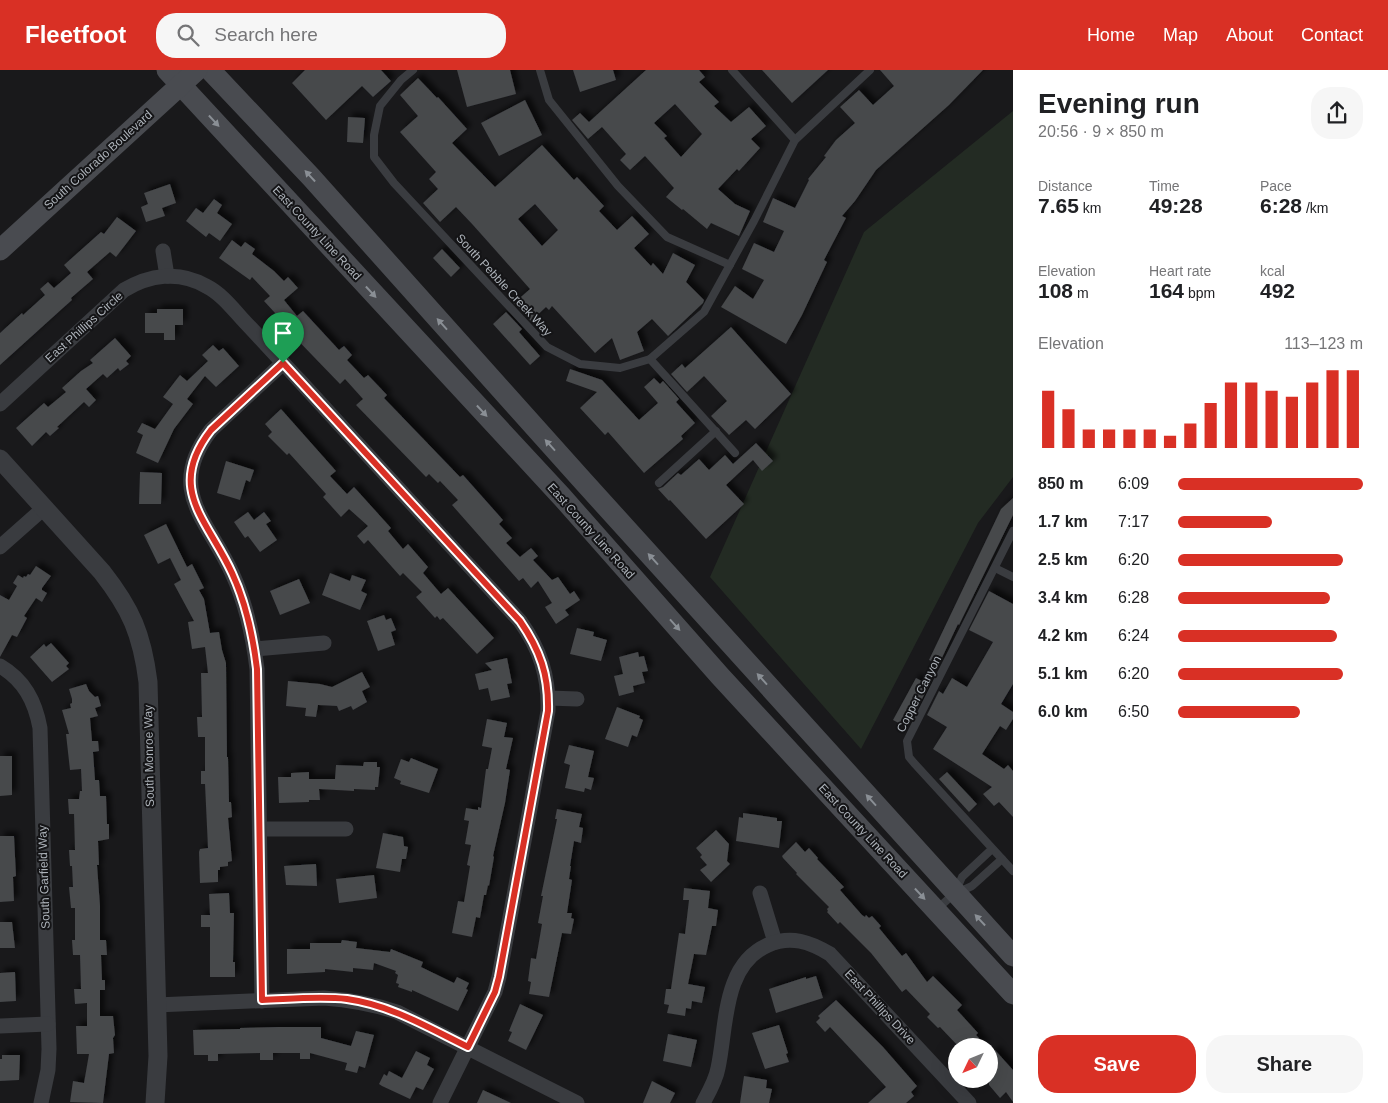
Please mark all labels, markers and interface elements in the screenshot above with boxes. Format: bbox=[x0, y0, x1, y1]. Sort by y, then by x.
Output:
search box bbox=[156, 13, 506, 58]
text: Fleetfoot bbox=[25, 21, 126, 48]
icon: search bbox=[174, 21, 202, 49]
text: Search here bbox=[214, 24, 318, 45]
text: Home bbox=[1087, 25, 1135, 45]
text: Map bbox=[1163, 25, 1198, 45]
text: About bbox=[1226, 25, 1273, 45]
text: Contact bbox=[1301, 25, 1363, 45]
button: share bbox=[1311, 87, 1363, 139]
text: Evening run bbox=[1038, 88, 1200, 119]
street label: South Colorado Boulevard bbox=[41, 108, 155, 212]
one-way arrow bbox=[208, 114, 220, 126]
text: 20:56 · 9 × 850 m bbox=[1038, 123, 1164, 140]
one-way arrow bbox=[304, 170, 316, 182]
text: Distance bbox=[1038, 178, 1092, 194]
text: Time bbox=[1149, 178, 1180, 194]
text: Pace bbox=[1260, 178, 1292, 194]
street label: East County Line Road bbox=[270, 183, 364, 283]
text: 7.65 bbox=[1038, 194, 1079, 217]
text: 49:28 bbox=[1149, 194, 1203, 217]
text: 6:28 bbox=[1260, 194, 1302, 217]
text: km bbox=[1079, 200, 1101, 216]
text: /km bbox=[1302, 200, 1328, 216]
street label: South Pebble Creek Way bbox=[453, 231, 555, 339]
text: Elevation bbox=[1038, 263, 1096, 279]
text: Heart rate bbox=[1149, 263, 1211, 279]
text: kcal bbox=[1260, 263, 1285, 279]
text: 108 bbox=[1038, 279, 1073, 302]
text: 164 bbox=[1149, 279, 1184, 302]
text: 492 bbox=[1260, 279, 1295, 302]
one-way arrow bbox=[366, 285, 377, 298]
text: m bbox=[1073, 285, 1089, 301]
text: bpm bbox=[1184, 285, 1215, 301]
street label: East Phillips Circle bbox=[42, 288, 126, 365]
pin bbox=[262, 312, 304, 363]
one-way arrow bbox=[436, 318, 448, 330]
icon: arrive bbox=[269, 319, 297, 347]
text: Elevation bbox=[1038, 335, 1104, 352]
text: 113–123 m bbox=[1284, 335, 1363, 352]
one-way arrow bbox=[476, 404, 488, 416]
one-way arrow bbox=[545, 438, 556, 451]
text: 850 m bbox=[1038, 475, 1083, 492]
text: 6:09 bbox=[1118, 475, 1149, 492]
street label: East County Line Road bbox=[545, 480, 637, 582]
text: 1.7 km bbox=[1038, 513, 1088, 530]
text: 7:17 bbox=[1118, 513, 1149, 530]
text: 2.5 km bbox=[1038, 551, 1088, 568]
text: 6:20 bbox=[1118, 551, 1149, 568]
one-way arrow bbox=[647, 553, 659, 565]
text: 3.4 km bbox=[1038, 589, 1088, 606]
text: 6:28 bbox=[1118, 589, 1149, 606]
one-way arrow bbox=[669, 619, 681, 631]
text: 4.2 km bbox=[1038, 627, 1088, 644]
text: 6:24 bbox=[1118, 627, 1149, 644]
street label: Copper Canyon bbox=[894, 653, 944, 735]
text: 5.1 km bbox=[1038, 665, 1088, 682]
text: 6:20 bbox=[1118, 665, 1149, 682]
one-way arrow bbox=[756, 674, 768, 686]
text: 6.0 km bbox=[1038, 703, 1088, 720]
text: 6:50 bbox=[1118, 703, 1149, 720]
street label: South Monroe Way bbox=[141, 705, 157, 807]
street label: East County Line Road bbox=[816, 781, 910, 881]
one-way arrow bbox=[865, 794, 877, 806]
street label: South Garfield Way bbox=[35, 825, 53, 929]
one-way arrow bbox=[914, 887, 926, 899]
one-way arrow bbox=[974, 915, 986, 927]
street label: East Phillips Drive bbox=[842, 967, 918, 1047]
button: Save bbox=[1038, 1035, 1196, 1093]
button: Share bbox=[1206, 1035, 1363, 1093]
north arrow bbox=[948, 1038, 998, 1088]
map controls bbox=[948, 1038, 998, 1088]

